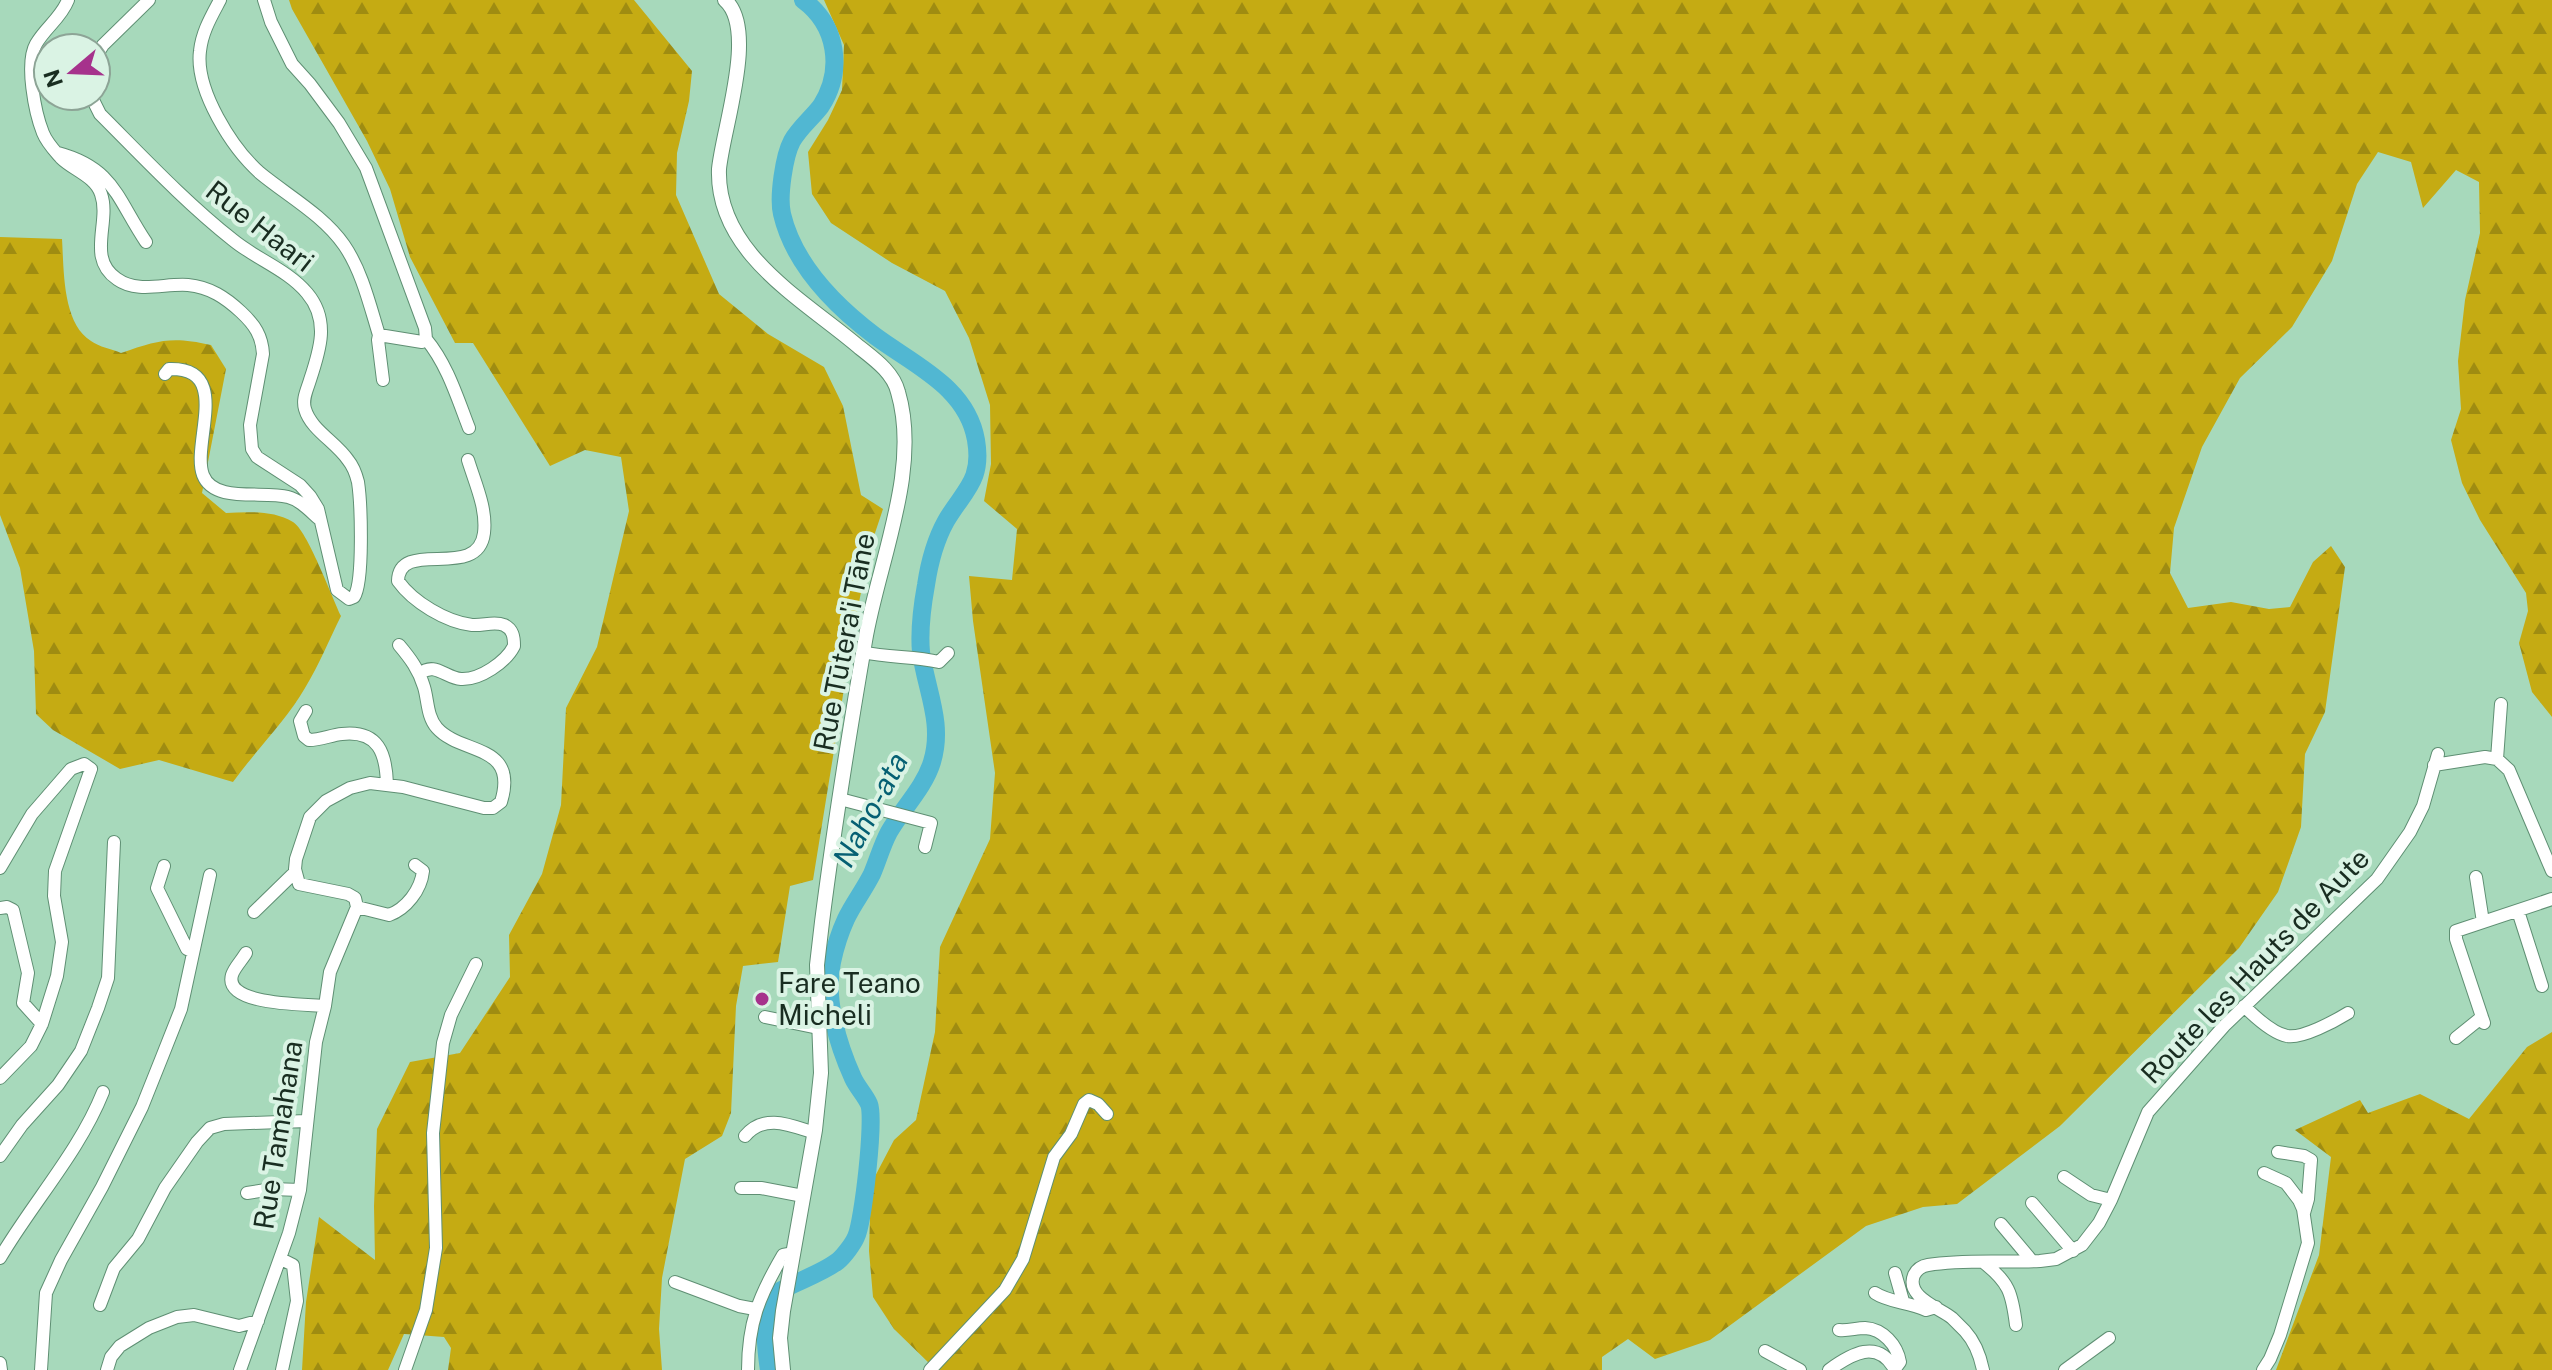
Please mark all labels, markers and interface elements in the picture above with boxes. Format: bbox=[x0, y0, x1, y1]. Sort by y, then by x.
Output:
north arrow bbox=[32, 32, 112, 112]
text: N bbox=[38, 66, 68, 91]
street label: Rue Haari bbox=[200, 173, 321, 278]
street label: Rue Tūtera'i Tāne bbox=[806, 530, 881, 754]
water label: Naho-ata bbox=[825, 746, 915, 873]
street label: Route les Hauts de Aute bbox=[2134, 841, 2376, 1090]
place label: Fare Teano Micheli bbox=[778, 966, 921, 1031]
marker: Fare Teano Micheli bbox=[753, 990, 771, 1008]
street label: Rue Tamahana bbox=[246, 1038, 309, 1232]

